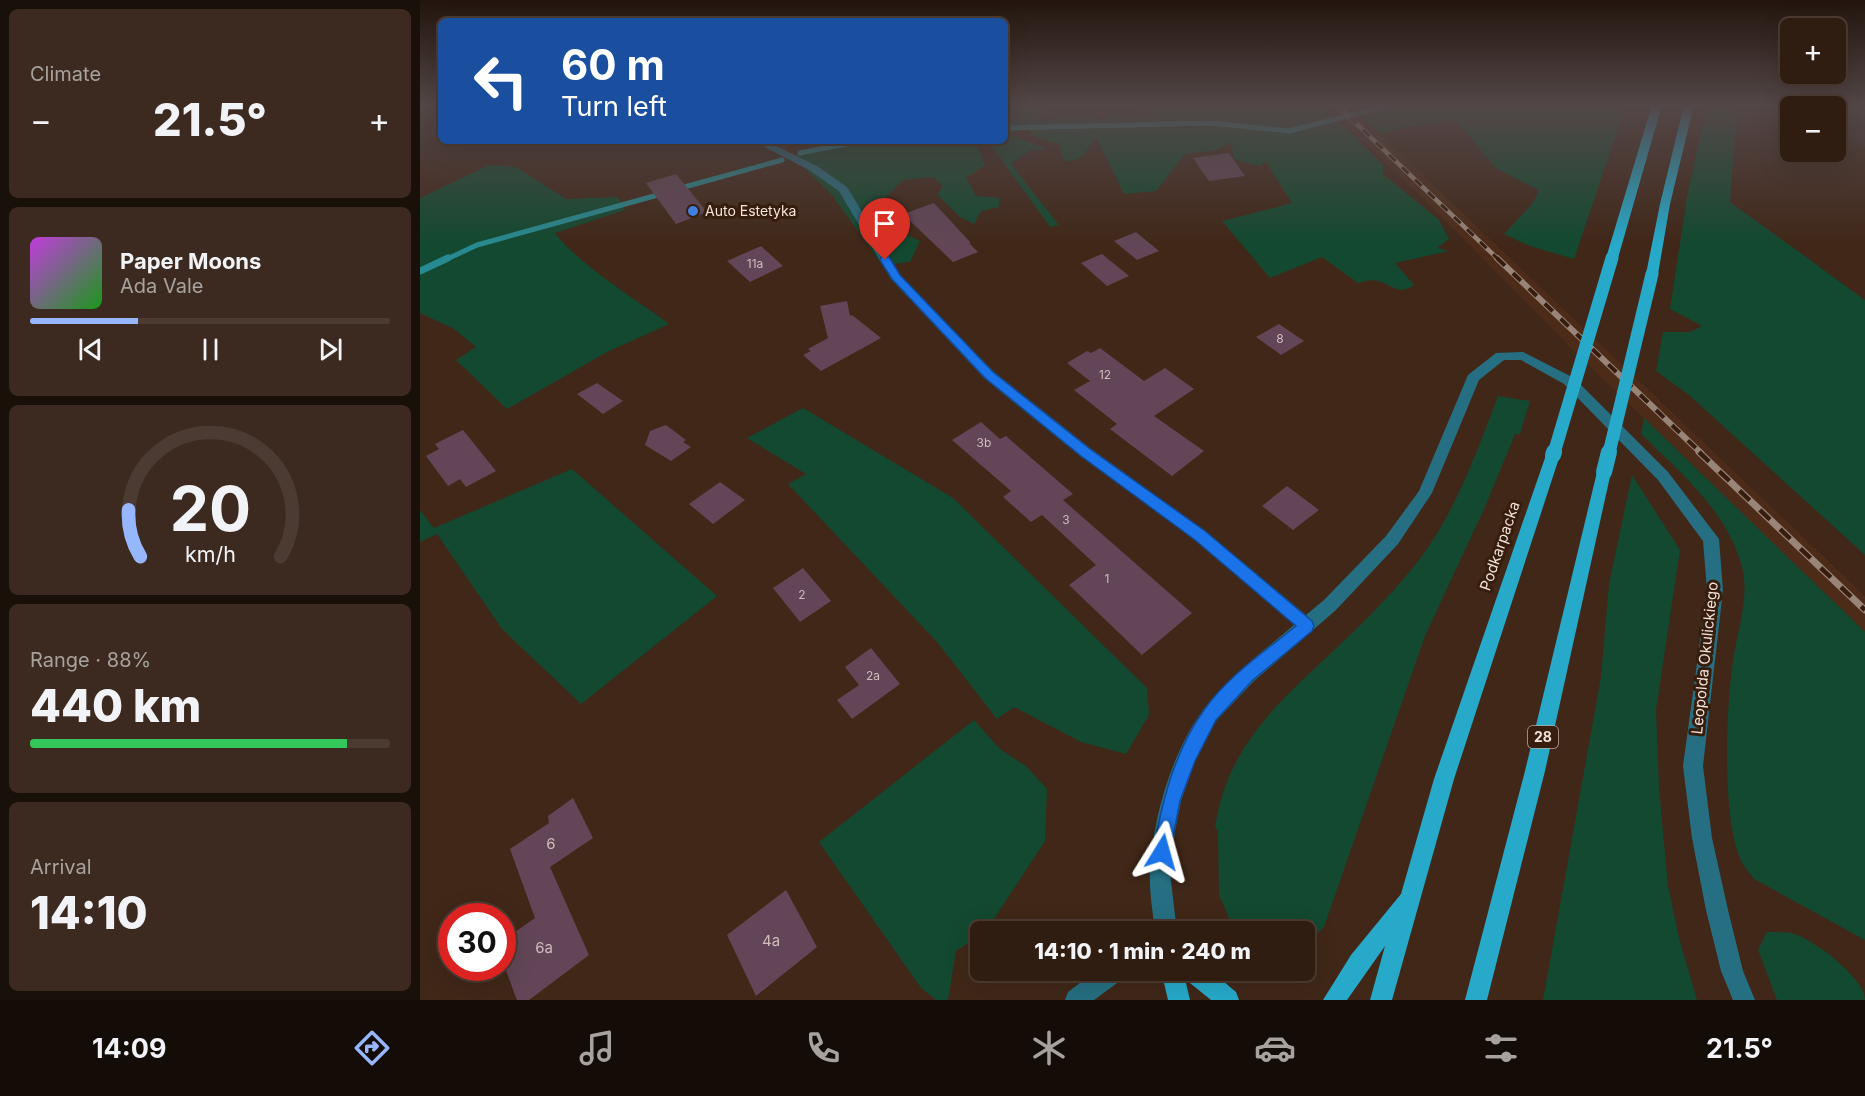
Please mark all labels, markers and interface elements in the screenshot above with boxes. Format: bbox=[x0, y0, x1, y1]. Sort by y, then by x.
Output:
map controls bbox=[1780, 18, 1846, 162]
button: + bbox=[1780, 18, 1846, 84]
text: 60 m bbox=[561, 39, 665, 90]
icon: left bbox=[462, 42, 540, 120]
text: Climate bbox=[30, 62, 101, 86]
text: Turn left bbox=[561, 90, 667, 123]
text: 21.5° bbox=[153, 92, 267, 147]
button: − bbox=[1780, 96, 1846, 162]
text: − bbox=[30, 100, 52, 140]
text: + bbox=[368, 100, 390, 140]
pin bbox=[859, 198, 910, 260]
place label: Auto Estetyka bbox=[705, 202, 796, 219]
marker: Auto Estetyka bbox=[686, 204, 700, 218]
icon: arrive bbox=[868, 207, 901, 240]
text: Paper Moons bbox=[120, 248, 261, 274]
house number: 11a bbox=[747, 256, 763, 271]
text: Ada Vale bbox=[120, 274, 203, 298]
house number: 8 bbox=[1276, 331, 1284, 346]
icon: previous bbox=[74, 333, 107, 366]
icon: pause bbox=[194, 333, 227, 366]
icon: next bbox=[314, 333, 347, 366]
house number: 12 bbox=[1099, 367, 1111, 382]
house number: 3b bbox=[977, 435, 991, 450]
text: 20 bbox=[169, 471, 251, 546]
street label: Podkarpacka bbox=[1475, 499, 1524, 593]
house number: 3 bbox=[1062, 512, 1070, 527]
text: km/h bbox=[185, 541, 235, 567]
house number: 1 bbox=[1105, 571, 1109, 586]
street label: Leopolda Okulickiego bbox=[1687, 581, 1722, 735]
house number: 2 bbox=[798, 587, 806, 602]
text: Range · 88% bbox=[30, 648, 151, 672]
house number: 2a bbox=[866, 668, 880, 683]
text: 440 km bbox=[30, 678, 201, 733]
road number: 28 bbox=[1528, 726, 1558, 748]
position arrow bbox=[1130, 820, 1194, 884]
house number: 6 bbox=[546, 834, 556, 853]
text: Arrival bbox=[30, 855, 92, 879]
text: 14:10 bbox=[30, 885, 148, 940]
speed limit sign: 30 bbox=[438, 903, 516, 981]
house number: 4a bbox=[762, 931, 780, 950]
house number: 6a bbox=[535, 938, 553, 957]
text: 14:10 · 1 min · 240 m bbox=[1034, 938, 1251, 964]
icon: directions bbox=[351, 1027, 393, 1069]
icon: music bbox=[576, 1027, 618, 1069]
icon: phone bbox=[802, 1027, 844, 1069]
icon: climate bbox=[1028, 1027, 1070, 1069]
icon: car bbox=[1254, 1027, 1296, 1069]
icon: filters bbox=[1480, 1027, 1522, 1069]
text: 14:09 bbox=[92, 1032, 167, 1065]
text: 21.5° bbox=[1706, 1032, 1773, 1065]

